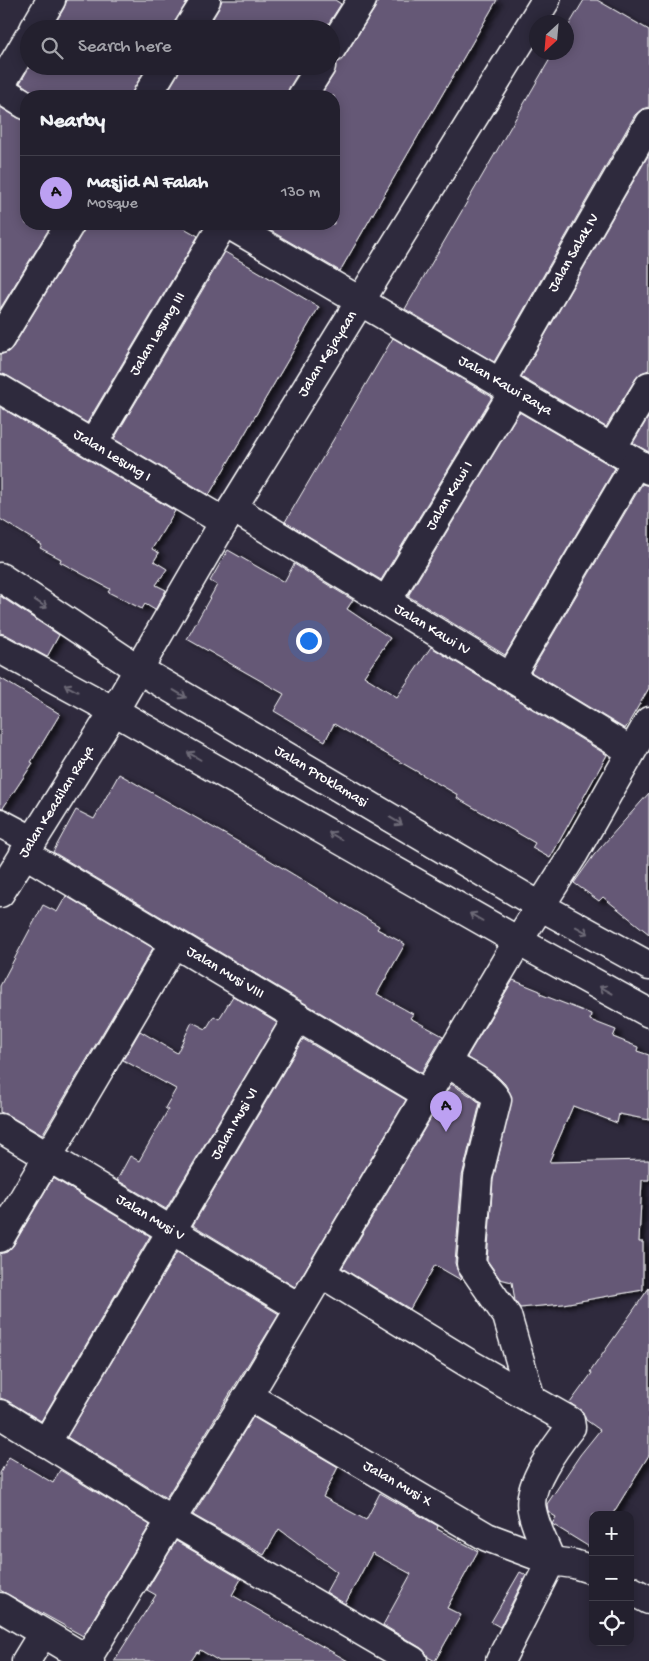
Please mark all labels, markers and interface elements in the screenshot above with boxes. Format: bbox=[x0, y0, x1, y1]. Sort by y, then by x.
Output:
north arrow bbox=[529, 15, 574, 60]
search box bbox=[20, 20, 340, 75]
icon: search bbox=[38, 34, 66, 62]
text: Search here bbox=[78, 36, 172, 59]
text: Nearby bbox=[40, 110, 105, 135]
text: Masjid Al Falah bbox=[87, 172, 208, 195]
text: A bbox=[51, 184, 61, 203]
text: 130 m bbox=[281, 184, 320, 203]
text: Mosque bbox=[87, 195, 138, 214]
street label: Jalan Salak IV bbox=[544, 211, 604, 295]
street label: Jalan Lesung III bbox=[126, 289, 190, 379]
street label: Jalan Kejayaan bbox=[294, 307, 362, 401]
street label: Jalan Kawi Raya bbox=[455, 352, 556, 421]
street label: Jalan Lesung I bbox=[70, 426, 154, 486]
street label: Jalan Kawi I bbox=[422, 458, 478, 534]
one-way arrow bbox=[33, 599, 47, 609]
street label: Jalan Kawi IV bbox=[391, 600, 473, 660]
your location bbox=[296, 628, 322, 654]
one-way arrow bbox=[64, 683, 79, 692]
one-way arrow bbox=[173, 689, 187, 699]
street label: Jalan Keadilan Raya bbox=[15, 742, 99, 862]
street label: Jalan Proklamasi bbox=[271, 742, 371, 812]
one-way arrow bbox=[186, 751, 201, 761]
one-way arrow bbox=[388, 816, 403, 826]
one-way arrow bbox=[328, 831, 343, 841]
one-way arrow bbox=[469, 912, 484, 922]
one-way arrow bbox=[575, 925, 590, 935]
street label: Jalan Musi VIII bbox=[183, 943, 267, 1003]
one-way arrow bbox=[599, 985, 614, 994]
street label: Jalan Musi VI bbox=[207, 1085, 263, 1163]
pin: A bbox=[430, 1091, 462, 1132]
street label: Jalan Musi V bbox=[112, 1191, 188, 1245]
street label: Jalan Musi X bbox=[359, 1457, 435, 1511]
map controls bbox=[589, 1511, 634, 1646]
button: + bbox=[589, 1511, 634, 1556]
button: − bbox=[589, 1556, 634, 1601]
button: locate bbox=[589, 1601, 634, 1646]

